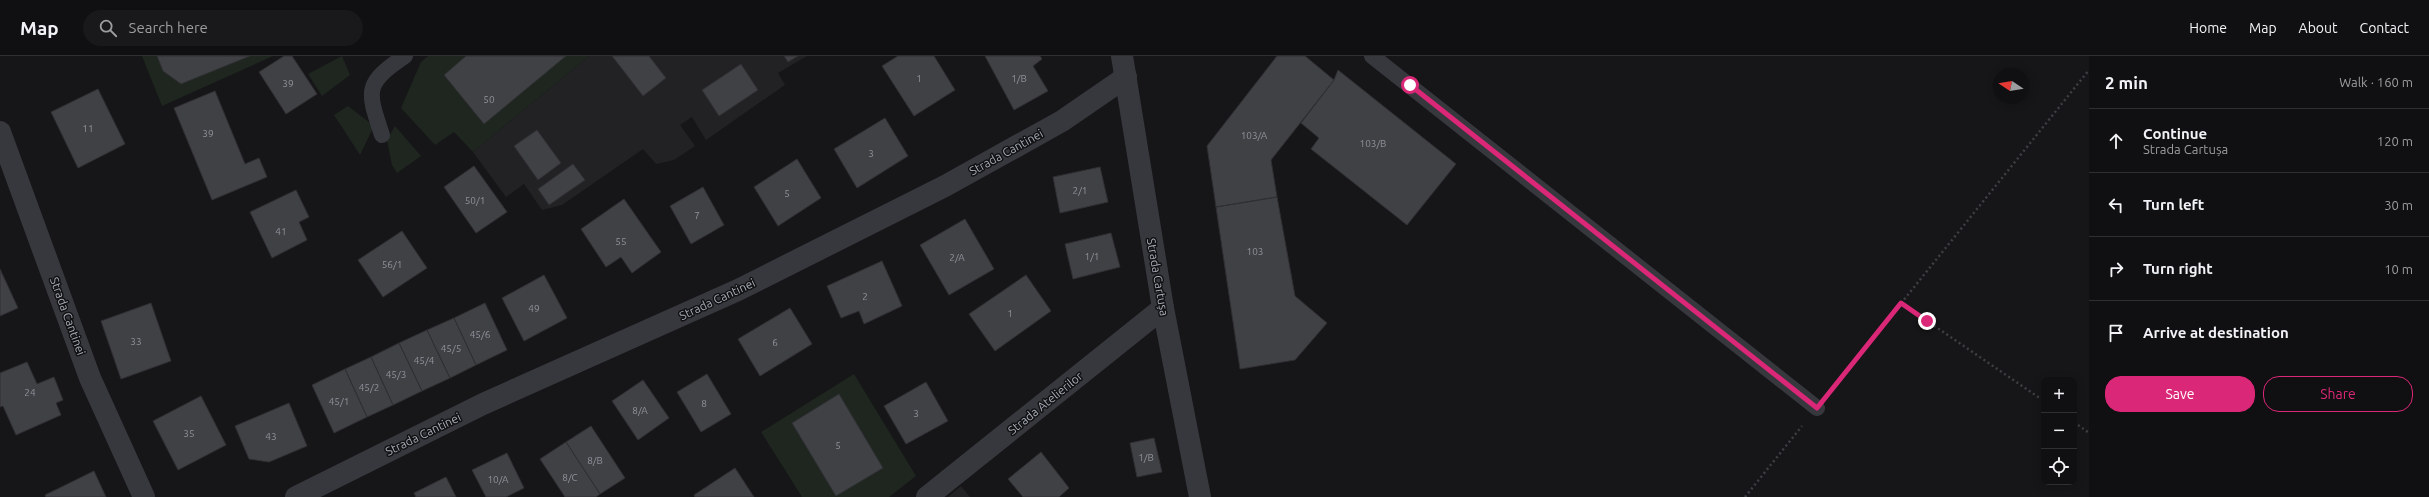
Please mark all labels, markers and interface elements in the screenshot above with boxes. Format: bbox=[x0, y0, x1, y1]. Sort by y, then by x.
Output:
search box bbox=[83, 10, 363, 46]
text: Map bbox=[20, 17, 59, 39]
icon: search bbox=[97, 17, 119, 39]
text: Search here bbox=[129, 19, 208, 36]
text: Home bbox=[2189, 20, 2227, 36]
text: Map bbox=[2249, 20, 2277, 36]
text: About bbox=[2299, 20, 2338, 36]
text: Contact bbox=[2360, 20, 2409, 36]
north arrow bbox=[1993, 68, 2029, 104]
house number: 1 bbox=[916, 73, 922, 84]
house number: 1/B bbox=[1011, 73, 1027, 84]
text: 2 min bbox=[2105, 73, 2148, 92]
text: Walk · 160 m bbox=[2339, 75, 2413, 89]
route start bbox=[1401, 76, 1419, 94]
house number: 39 bbox=[282, 78, 294, 89]
house number: 50 bbox=[483, 94, 495, 105]
house number: 11 bbox=[82, 123, 94, 134]
text: Continue bbox=[2143, 125, 2207, 142]
street label: Strada Cantinei bbox=[967, 126, 1045, 178]
house number: 39 bbox=[202, 128, 214, 139]
house number: 103/A bbox=[1241, 130, 1268, 141]
icon: ahead bbox=[2105, 130, 2127, 152]
text: 120 m bbox=[2377, 134, 2413, 148]
house number: 103/B bbox=[1360, 138, 1386, 149]
text: Strada Cartușa bbox=[2143, 142, 2228, 156]
house number: 3 bbox=[868, 148, 874, 159]
house number: 2/1 bbox=[1073, 185, 1087, 196]
house number: 5 bbox=[784, 188, 790, 199]
icon: left bbox=[2105, 194, 2127, 216]
house number: 50/1 bbox=[465, 195, 485, 206]
text: Turn left bbox=[2143, 196, 2204, 213]
text: 30 m bbox=[2384, 198, 2413, 212]
house number: 7 bbox=[694, 210, 700, 221]
house number: 41 bbox=[275, 226, 287, 237]
house number: 55 bbox=[615, 236, 627, 247]
street label: Strada Cartușa bbox=[1145, 237, 1171, 317]
house number: 103 bbox=[1247, 246, 1263, 257]
house number: 1/1 bbox=[1085, 251, 1099, 262]
house number: 2/A bbox=[949, 252, 965, 263]
icon: right bbox=[2105, 258, 2127, 280]
house number: 56/1 bbox=[382, 259, 402, 270]
text: Turn right bbox=[2143, 260, 2213, 277]
text: 10 m bbox=[2384, 262, 2413, 276]
street label: Strada Cantinei bbox=[48, 275, 88, 357]
street label: Strada Cantinei bbox=[677, 276, 757, 322]
house number: 2 bbox=[862, 291, 868, 302]
house number: 49 bbox=[528, 303, 540, 314]
house number: 1 bbox=[1007, 308, 1013, 319]
route end bbox=[1918, 312, 1936, 330]
icon: arrive bbox=[2105, 322, 2127, 344]
text: Arrive at destination bbox=[2143, 324, 2289, 341]
house number: 45/6 bbox=[470, 329, 491, 340]
house number: 33 bbox=[130, 336, 142, 347]
house number: 6 bbox=[772, 337, 778, 348]
house number: 45/5 bbox=[441, 343, 461, 354]
house number: 45/4 bbox=[414, 355, 435, 366]
house number: 45/3 bbox=[386, 369, 406, 380]
street label: Strada Atelierilor bbox=[1005, 369, 1085, 437]
button: Save bbox=[2105, 376, 2255, 412]
button: Share bbox=[2263, 376, 2413, 412]
map controls bbox=[2041, 377, 2077, 485]
button: + bbox=[2041, 377, 2077, 413]
house number: 45/2 bbox=[359, 382, 379, 393]
house number: 24 bbox=[24, 387, 36, 398]
house number: 45/1 bbox=[329, 396, 349, 407]
house number: 8 bbox=[701, 398, 707, 409]
house number: 8/A bbox=[632, 405, 648, 416]
house number: 3 bbox=[913, 408, 919, 419]
street label: Strada Cantinei bbox=[383, 410, 463, 458]
button: − bbox=[2041, 413, 2077, 449]
house number: 35 bbox=[183, 428, 195, 439]
house number: 43 bbox=[265, 431, 277, 442]
house number: 5 bbox=[835, 440, 841, 451]
button: locate bbox=[2041, 449, 2077, 485]
house number: 1/B bbox=[1138, 452, 1154, 463]
house number: 8/B bbox=[587, 455, 603, 466]
house number: 8/C bbox=[562, 472, 578, 483]
house number: 10/A bbox=[487, 474, 509, 485]

